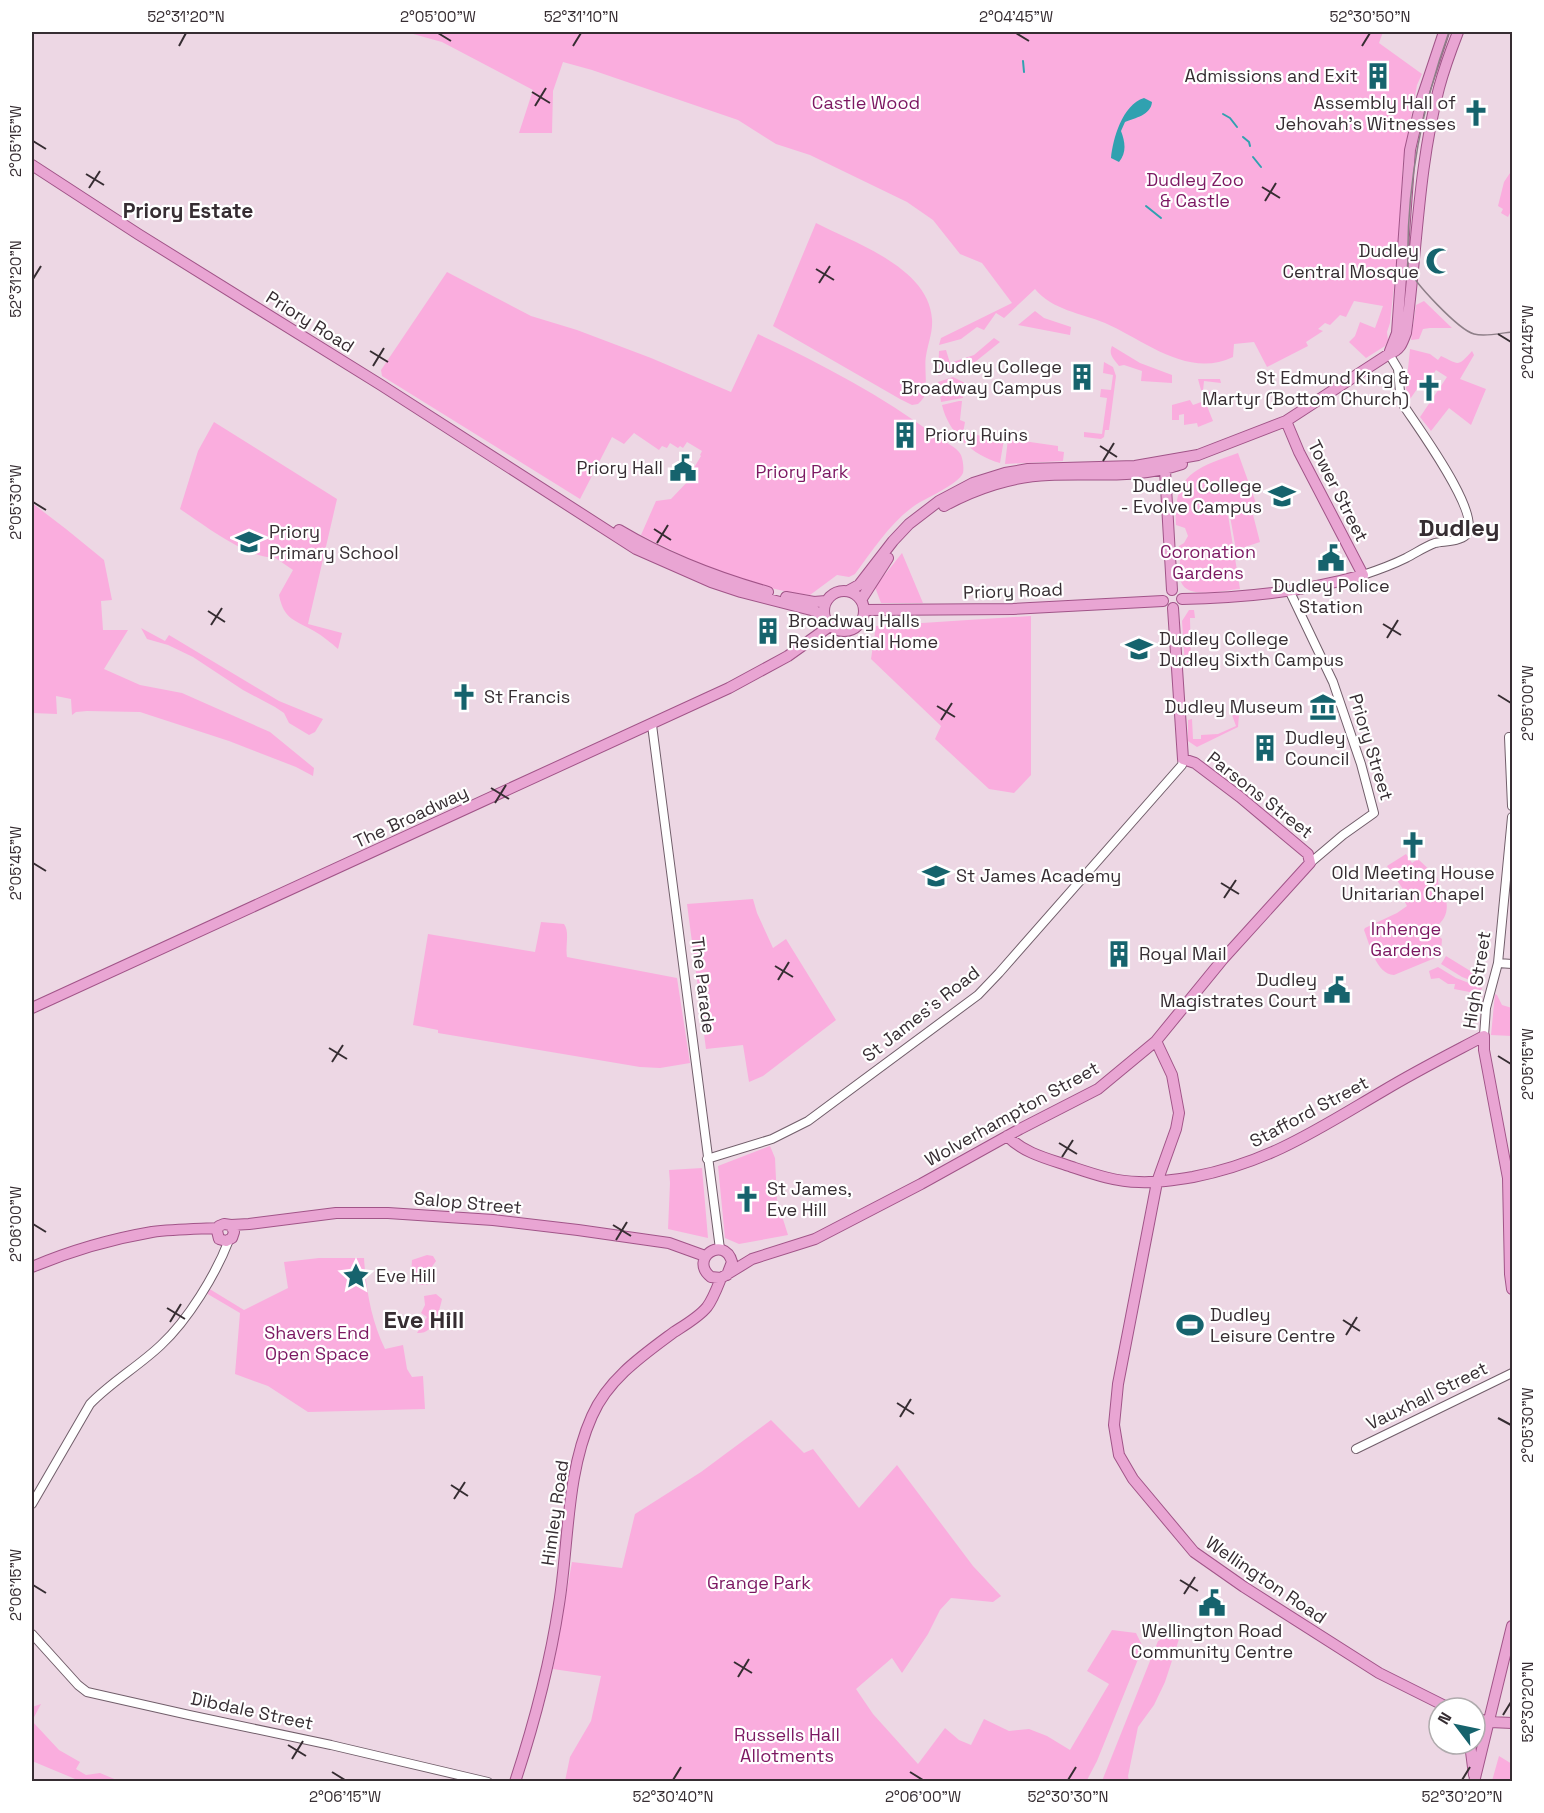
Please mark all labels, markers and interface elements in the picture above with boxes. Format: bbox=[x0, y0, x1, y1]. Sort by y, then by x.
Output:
text: 52°31'20"N bbox=[147, 7, 225, 26]
text: 2°05'00"W bbox=[400, 7, 476, 26]
text: 52°31'10"N bbox=[544, 7, 618, 26]
text: 2°04'45"W bbox=[979, 7, 1053, 26]
text: 52°30'50"N bbox=[1329, 7, 1411, 26]
building icon: Admissions and Exit bbox=[1363, 61, 1393, 91]
place label: Admissions and Exit bbox=[1184, 64, 1358, 87]
park label: Castle Wood bbox=[812, 91, 920, 114]
place label: Assembly Hall of Jehovah's Witnesses bbox=[1275, 91, 1456, 135]
church icon: Assembly Hall of Jehovah's Witnesses bbox=[1461, 98, 1491, 128]
text: 2°05'15"W bbox=[6, 105, 25, 177]
park label: Dudley Zoo & Castle bbox=[1146, 168, 1244, 212]
district label: Priory Estate bbox=[123, 197, 253, 224]
place label: Dudley Central Mosque bbox=[1282, 239, 1419, 283]
text: 52°31'20"N bbox=[6, 240, 25, 318]
mosque icon: Dudley Central Mosque bbox=[1424, 246, 1454, 276]
street label: Priory Road bbox=[262, 285, 359, 358]
text: 2°04'45"W bbox=[1518, 305, 1537, 379]
place label: Dudley College Broadway Campus bbox=[901, 355, 1062, 399]
building icon: Dudley College Broadway Campus bbox=[1067, 362, 1097, 392]
place label: St Edmund King & Martyr (Bottom Church) bbox=[1202, 366, 1409, 410]
church icon: St Edmund King & Martyr (Bottom Church) bbox=[1414, 373, 1444, 403]
building icon: Priory Ruins bbox=[890, 420, 920, 450]
place label: Priory Ruins bbox=[925, 423, 1028, 446]
street label: Tower Street bbox=[1303, 436, 1374, 545]
public building icon: Priory Hall bbox=[668, 453, 698, 483]
place label: Priory Hall bbox=[576, 456, 663, 479]
park label: Priory Park bbox=[756, 460, 849, 483]
text: 2°05'30"W bbox=[6, 464, 25, 540]
place label: Dudley College - Evolve Campus bbox=[1121, 474, 1262, 518]
school or university icon: Dudley College - Evolve Campus bbox=[1267, 481, 1297, 511]
district label: Dudley bbox=[1418, 512, 1500, 543]
place label: Priory Primary School bbox=[269, 520, 399, 564]
school or university icon: Priory Primary School bbox=[234, 527, 264, 557]
park label: Coronation Gardens bbox=[1160, 540, 1256, 584]
public building icon: Dudley Police Station bbox=[1316, 543, 1346, 573]
place label: Dudley Police Station bbox=[1272, 574, 1390, 618]
street label: Priory Road bbox=[963, 577, 1063, 604]
place label: Broadway Halls Residential Home bbox=[788, 609, 938, 653]
building icon: Broadway Halls Residential Home bbox=[753, 616, 783, 646]
place label: Dudley College Dudley Sixth Campus bbox=[1159, 627, 1344, 671]
school or university icon: Dudley College Dudley Sixth Campus bbox=[1124, 634, 1154, 664]
text: 2°05'00"W bbox=[1518, 665, 1537, 741]
church icon: St Francis bbox=[449, 682, 479, 712]
place label: St Francis bbox=[484, 685, 570, 708]
street label: Priory Street bbox=[1344, 691, 1399, 803]
museum icon: Dudley Museum bbox=[1308, 692, 1338, 722]
place label: Dudley Museum bbox=[1165, 695, 1303, 718]
place label: Dudley Council bbox=[1285, 726, 1349, 770]
building icon: Dudley Council bbox=[1250, 733, 1280, 763]
street label: Parsons Street bbox=[1203, 746, 1318, 843]
street label: The Broadway bbox=[350, 780, 472, 853]
text: 2°05'45"W bbox=[6, 826, 25, 900]
church icon: Old Meeting House Unitarian Chapel bbox=[1398, 830, 1428, 860]
school or university icon: St James Academy bbox=[921, 861, 951, 891]
place label: Old Meeting House Unitarian Chapel bbox=[1331, 861, 1495, 905]
place label: St James Academy bbox=[956, 864, 1121, 887]
park label: Inhenge Gardens bbox=[1370, 917, 1442, 961]
street label: High Street bbox=[1457, 930, 1496, 1030]
street label: The Parade bbox=[686, 936, 721, 1034]
building icon: Royal Mail bbox=[1104, 939, 1134, 969]
place label: Royal Mail bbox=[1139, 942, 1227, 965]
street label: St James's Road bbox=[857, 961, 984, 1067]
place label: Dudley Magistrates Court bbox=[1160, 968, 1317, 1012]
public building icon: Dudley Magistrates Court bbox=[1322, 975, 1352, 1005]
text: 2°05'15"W bbox=[1518, 1028, 1537, 1100]
street label: Wolverhampton Street bbox=[921, 1056, 1103, 1171]
street label: Stafford Street bbox=[1245, 1071, 1372, 1152]
place label: St James, Eve Hill bbox=[767, 1177, 852, 1221]
church icon: St James, Eve Hill bbox=[732, 1184, 762, 1214]
text: 2°06'00"W bbox=[6, 1186, 25, 1262]
street label: Salop Street bbox=[413, 1186, 523, 1219]
place icon: Eve Hill bbox=[341, 1261, 371, 1291]
place label: Eve Hill bbox=[376, 1264, 436, 1287]
place label: Dudley Leisure Centre bbox=[1210, 1303, 1335, 1347]
district label: Eve Hill bbox=[384, 1304, 464, 1335]
sports icon: Dudley Leisure Centre bbox=[1175, 1310, 1205, 1340]
park label: Shavers End Open Space bbox=[264, 1321, 370, 1365]
street label: Vauxhall Street bbox=[1362, 1356, 1491, 1435]
text: 2°05'30"W bbox=[1518, 1387, 1537, 1463]
street label: Himley Road bbox=[536, 1459, 573, 1567]
street label: Wellington Road bbox=[1201, 1531, 1331, 1629]
text: 2°06'15"W bbox=[6, 1549, 25, 1621]
park label: Grange Park bbox=[707, 1571, 811, 1594]
public building icon: Wellington Road Community Centre bbox=[1197, 1588, 1227, 1618]
place label: Wellington Road Community Centre bbox=[1131, 1619, 1293, 1663]
text: 52°30'20"N bbox=[1518, 1661, 1537, 1743]
street label: Dibdale Street bbox=[189, 1686, 315, 1735]
north arrow bbox=[1427, 1696, 1487, 1756]
text: N bbox=[1433, 1708, 1456, 1728]
park label: Russells Hall Allotments bbox=[734, 1723, 840, 1767]
text: 2°06'15"W bbox=[309, 1787, 381, 1806]
text: 52°30'40"N bbox=[633, 1787, 713, 1806]
text: 2°06'00"W bbox=[885, 1787, 961, 1806]
text: 52°30'30"N bbox=[1027, 1787, 1109, 1806]
text: 52°30'20"N bbox=[1421, 1787, 1503, 1806]

